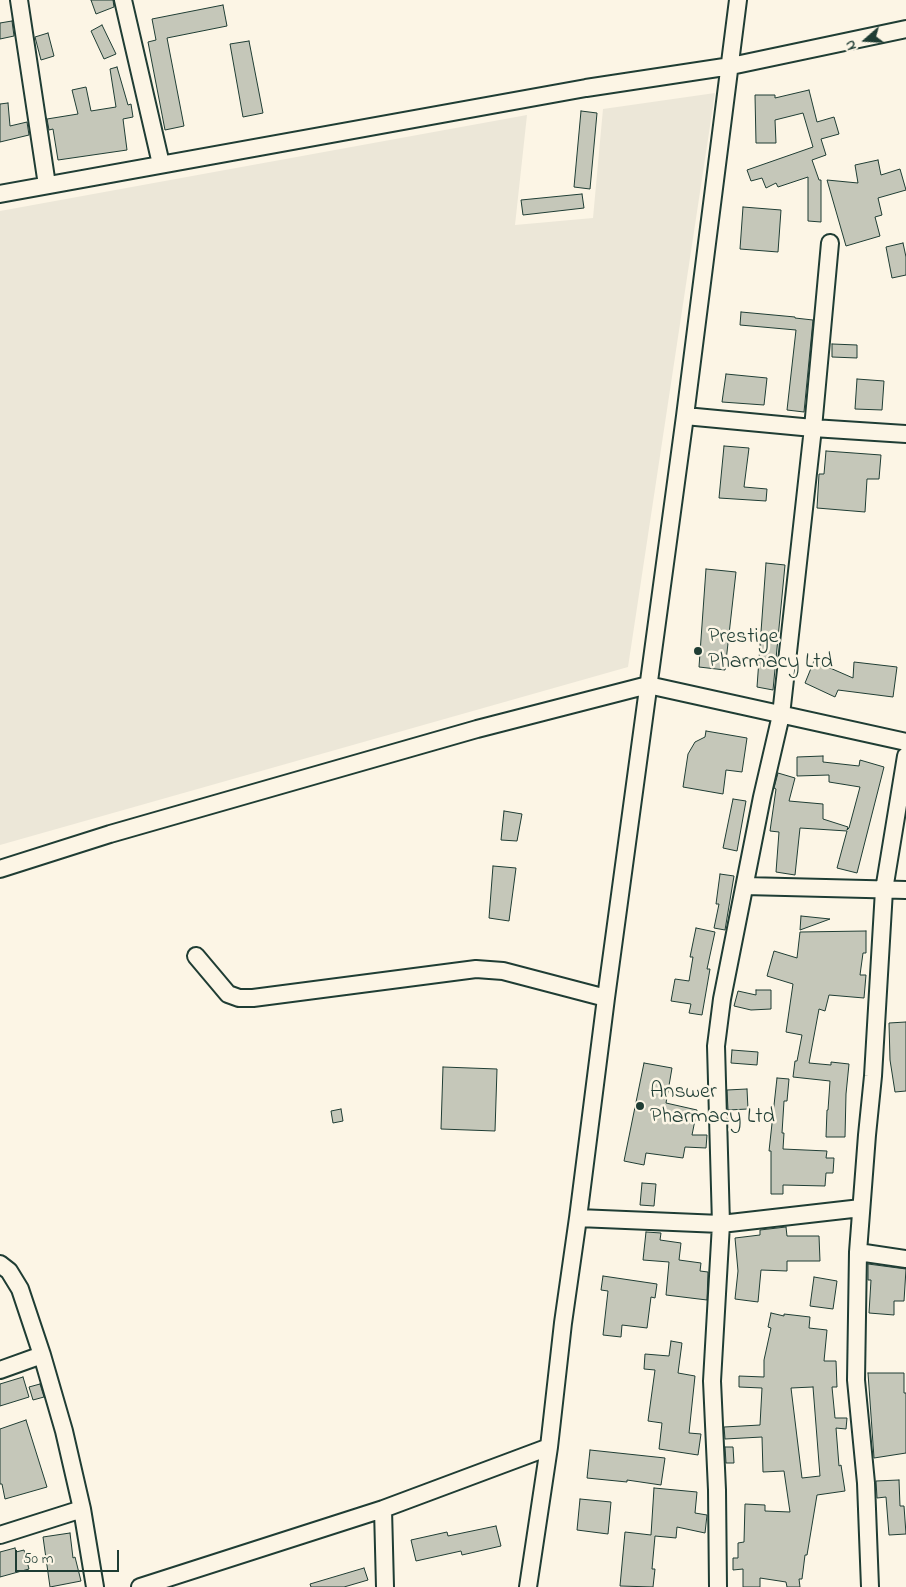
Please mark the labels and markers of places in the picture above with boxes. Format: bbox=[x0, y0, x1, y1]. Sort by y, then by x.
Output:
place label: Prestige Pharmacy Ltd bbox=[708, 625, 833, 676]
marker: Prestige Pharmacy Ltd bbox=[692, 645, 704, 657]
place label: Answer Pharmacy Ltd bbox=[650, 1080, 775, 1132]
marker: Answer Pharmacy Ltd bbox=[634, 1100, 646, 1112]

